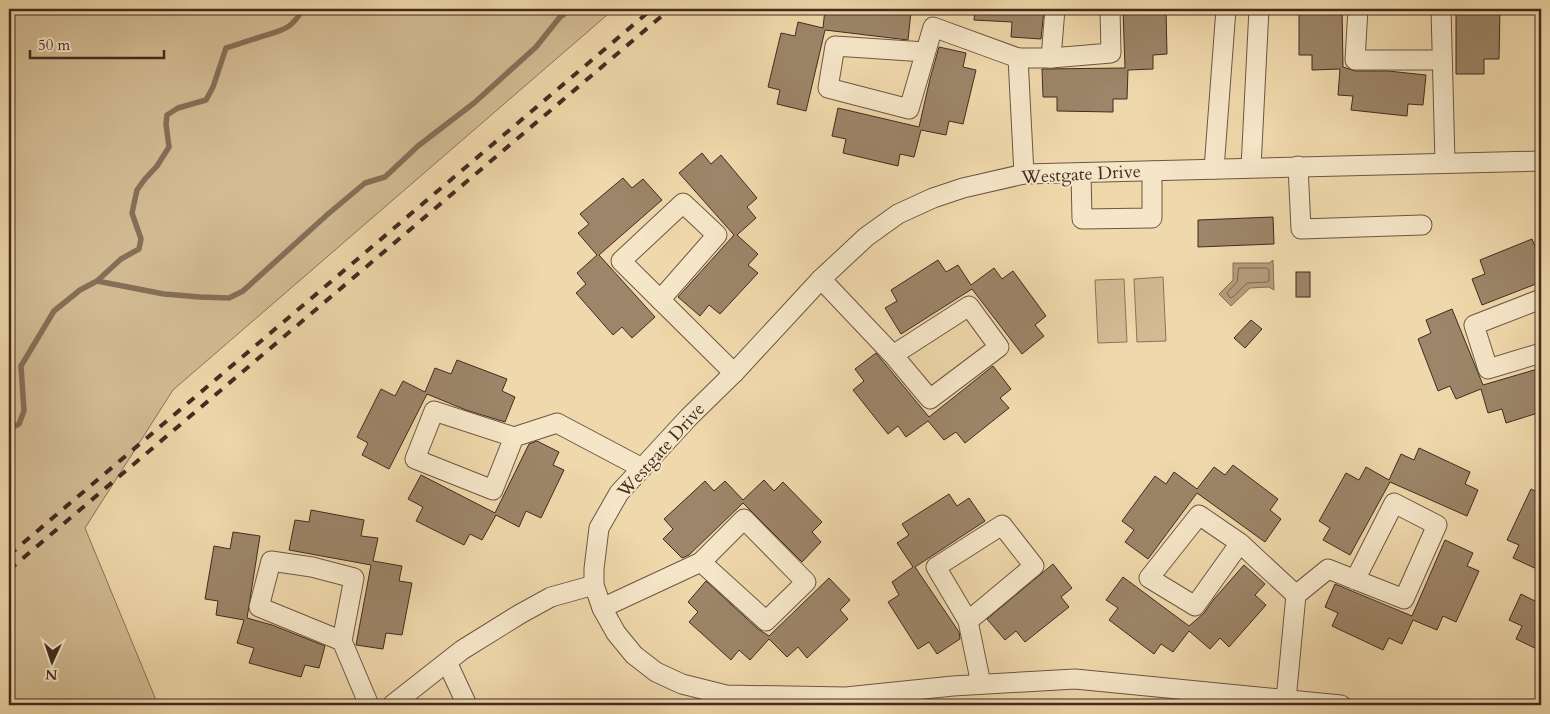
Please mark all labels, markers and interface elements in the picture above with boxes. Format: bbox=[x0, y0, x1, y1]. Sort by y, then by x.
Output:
scale bar bbox=[30, 28, 164, 60]
text: 50 m bbox=[38, 35, 70, 55]
street label: Westgate Drive bbox=[1020, 159, 1142, 190]
street label: Westgate Drive bbox=[611, 397, 711, 504]
north arrow bbox=[28, 636, 78, 686]
text: N bbox=[45, 665, 58, 684]

